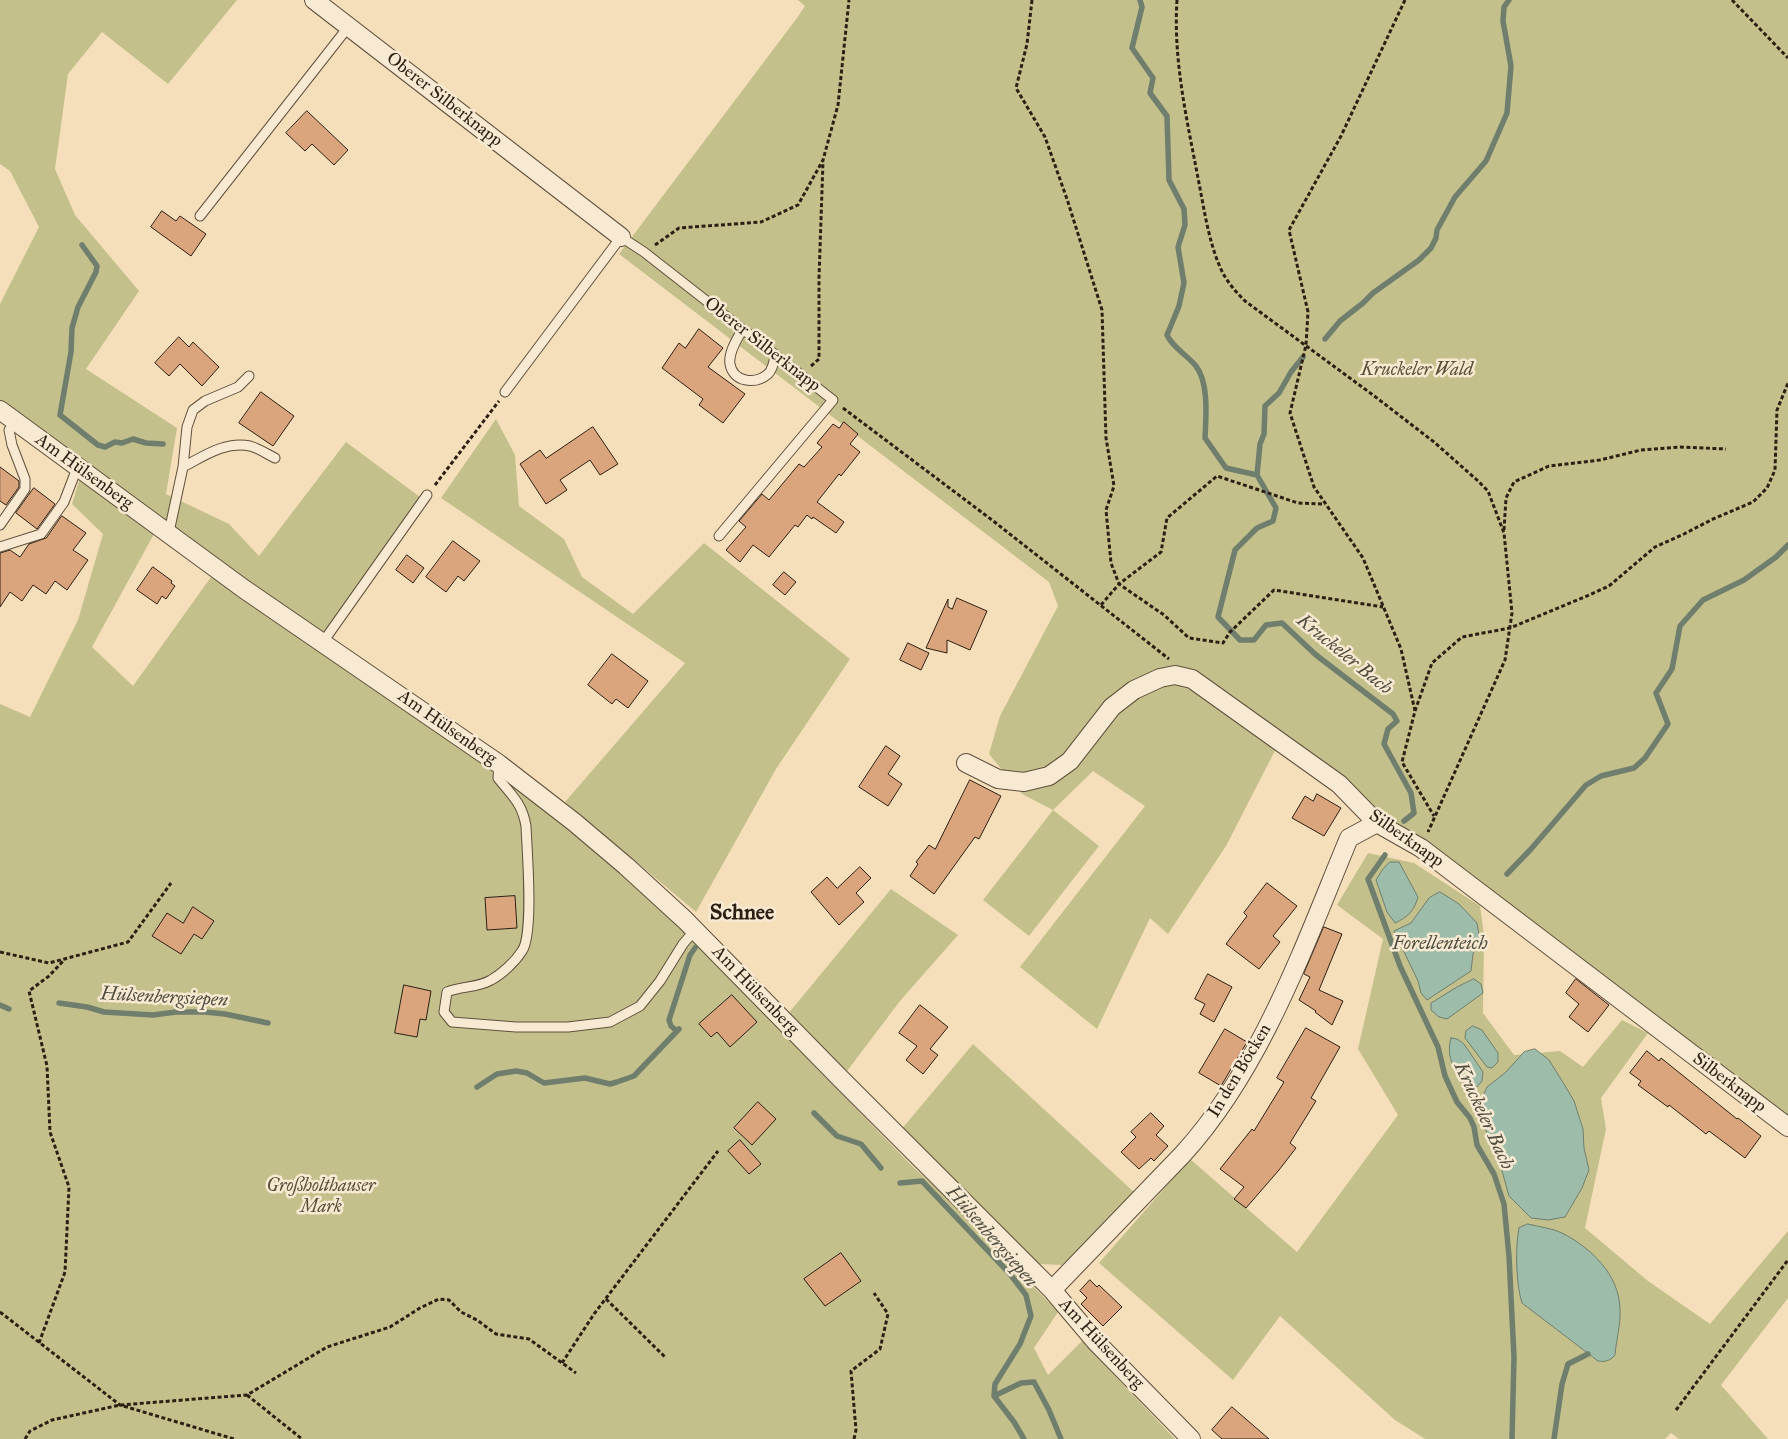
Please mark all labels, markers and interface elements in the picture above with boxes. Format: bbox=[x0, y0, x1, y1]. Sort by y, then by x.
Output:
street label: Oberer Silberknapp bbox=[382, 48, 506, 152]
street label: Oberer Silberknapp bbox=[700, 293, 824, 397]
park label: Kruckeler Wald bbox=[1361, 360, 1473, 382]
street label: Am Hülsenberg bbox=[31, 429, 137, 515]
water label: Kruckeler Bach bbox=[1292, 610, 1396, 700]
street label: Am Hülsenberg bbox=[393, 686, 501, 770]
street label: Silberknapp bbox=[1364, 805, 1448, 873]
district label: Schnee bbox=[710, 901, 774, 927]
water label: Forellenteich bbox=[1392, 933, 1488, 955]
street label: Am Hülsenberg bbox=[707, 942, 803, 1040]
water label: Hülsenbergsiepen bbox=[100, 983, 228, 1013]
street label: In den Böcken bbox=[1204, 1020, 1276, 1122]
street label: Silberknapp bbox=[1688, 1048, 1770, 1118]
water label: Kruckeler Bach bbox=[1448, 1059, 1518, 1173]
park label: Großholthauser Mark bbox=[267, 1176, 375, 1218]
water label: Hülsenbergsiepen bbox=[940, 1181, 1042, 1293]
street label: Am Hülsenberg bbox=[1054, 1294, 1148, 1394]

